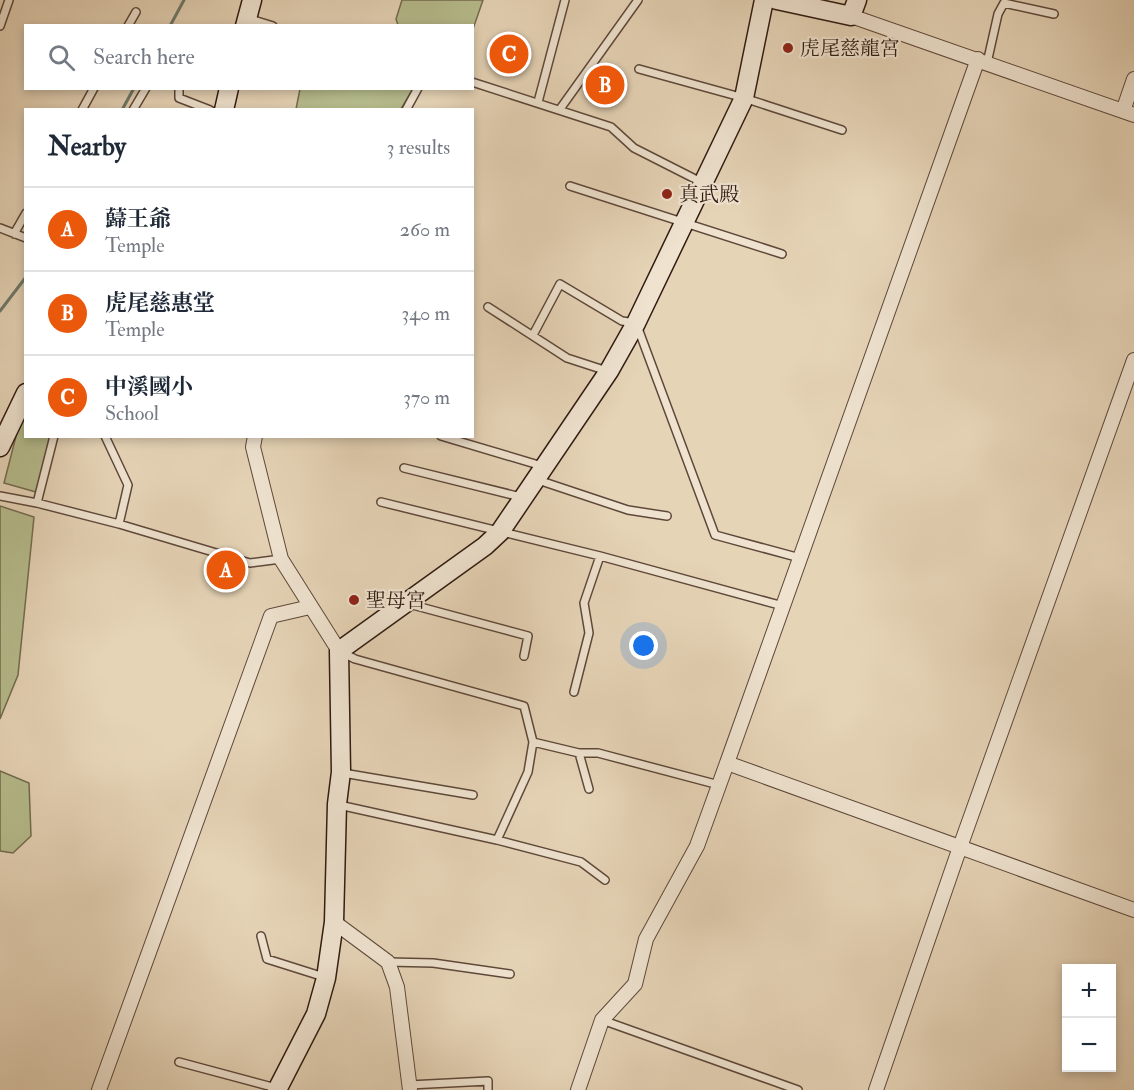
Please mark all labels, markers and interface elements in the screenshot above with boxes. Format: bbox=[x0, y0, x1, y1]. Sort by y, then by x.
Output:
search box bbox=[24, 24, 474, 90]
pin: C bbox=[490, 32, 528, 76]
place label: 虎尾慈龍宮 bbox=[800, 36, 900, 61]
icon: search bbox=[45, 41, 78, 74]
marker: 虎尾慈龍宮 bbox=[781, 41, 795, 55]
text: Search here bbox=[93, 43, 195, 71]
pin: B bbox=[586, 62, 624, 107]
text: Nearby bbox=[48, 131, 126, 163]
text: 3 results bbox=[387, 135, 450, 160]
place label: 真武殿 bbox=[679, 182, 739, 207]
marker: 真武殿 bbox=[660, 187, 674, 201]
text: 蘬王爺 bbox=[105, 205, 171, 233]
text: A bbox=[61, 217, 74, 242]
text: 260 m bbox=[400, 217, 450, 242]
text: Temple bbox=[105, 233, 165, 258]
text: 虎尾慈惠堂 bbox=[105, 289, 215, 317]
text: B bbox=[61, 301, 74, 326]
text: 340 m bbox=[402, 301, 450, 326]
text: Temple bbox=[105, 317, 165, 342]
text: 中溪國小 bbox=[105, 373, 193, 401]
text: C bbox=[60, 385, 75, 410]
text: 370 m bbox=[403, 385, 450, 410]
text: School bbox=[105, 401, 159, 426]
pin: A bbox=[206, 548, 246, 592]
place label: 聖母宮 bbox=[366, 588, 426, 613]
marker: 聖母宮 bbox=[347, 593, 361, 607]
your location bbox=[629, 631, 658, 660]
map controls bbox=[1062, 964, 1116, 1072]
button: + bbox=[1062, 964, 1116, 1018]
button: − bbox=[1062, 1018, 1116, 1072]

